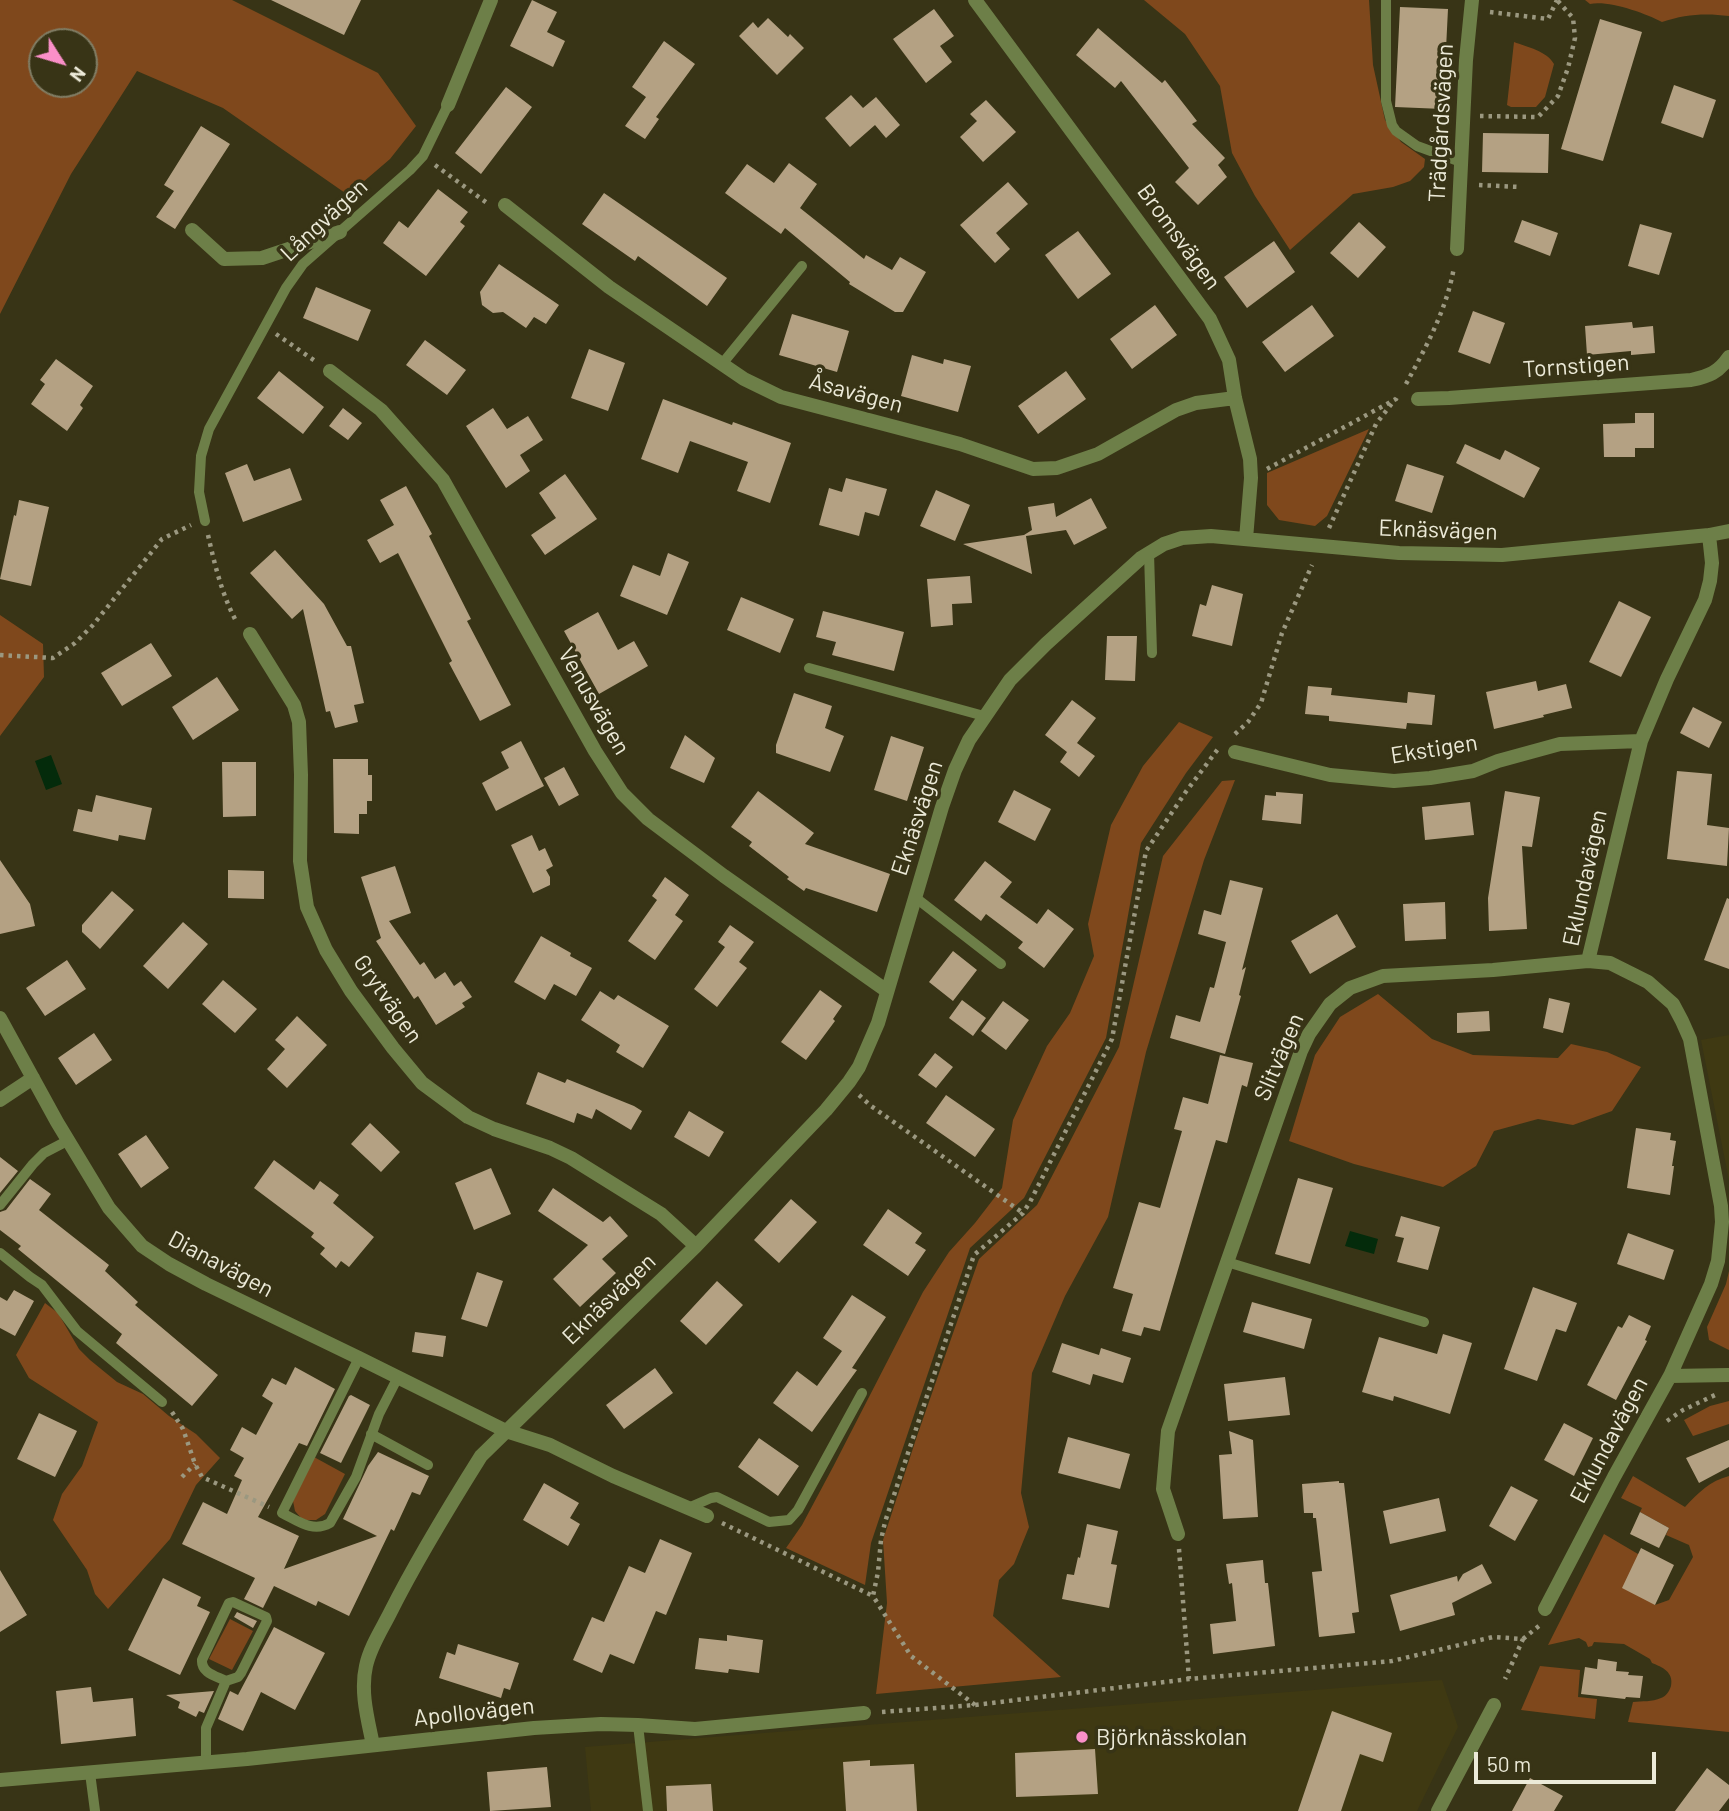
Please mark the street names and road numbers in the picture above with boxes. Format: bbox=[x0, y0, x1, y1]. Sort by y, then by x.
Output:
street label: Trädgårdsvägen bbox=[1423, 43, 1459, 203]
street label: Långvägen bbox=[275, 173, 373, 267]
street label: Bromsvägen bbox=[1131, 179, 1227, 295]
street label: Tornstigen bbox=[1522, 349, 1630, 383]
street label: Åsavägen bbox=[806, 367, 906, 419]
street label: Eknäsvägen bbox=[1378, 514, 1498, 546]
street label: Venusvägen bbox=[552, 643, 636, 759]
street label: Ekstigen bbox=[1389, 729, 1479, 769]
street label: Eknäsvägen bbox=[885, 757, 949, 879]
street label: Eklundavägen bbox=[1557, 807, 1613, 949]
street label: Grytvägen bbox=[348, 950, 428, 1048]
street label: Slitvägen bbox=[1248, 1009, 1310, 1105]
street label: Dianavägen bbox=[164, 1225, 278, 1303]
street label: Eknäsvägen bbox=[557, 1248, 661, 1350]
street label: Eklundavägen bbox=[1564, 1372, 1654, 1508]
street label: Apollovägen bbox=[412, 1692, 536, 1732]

